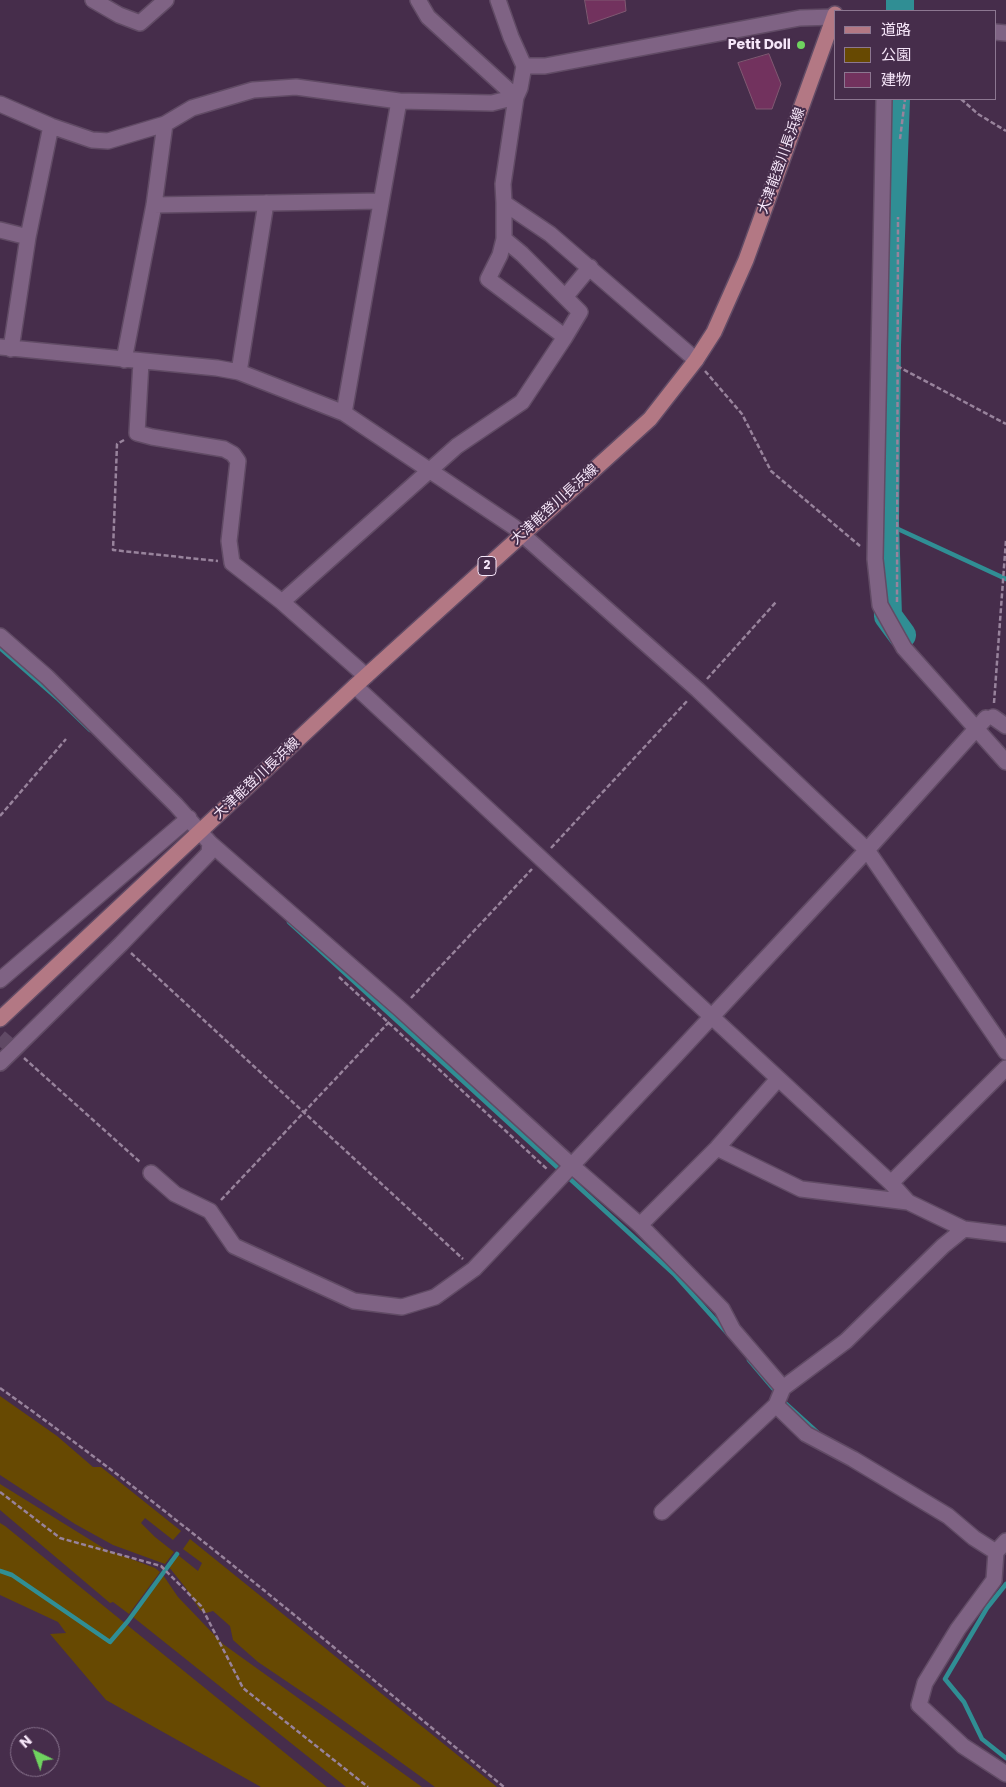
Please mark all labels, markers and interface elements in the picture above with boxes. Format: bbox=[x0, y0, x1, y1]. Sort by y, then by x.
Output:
legend bbox=[834, 10, 996, 100]
text: 道路 bbox=[881, 19, 911, 40]
place label: Petit Doll bbox=[728, 37, 791, 53]
marker: Petit Doll bbox=[795, 39, 807, 51]
text: 公園 bbox=[881, 44, 911, 65]
text: 建物 bbox=[881, 69, 911, 90]
street label: 大津能登川長浜線 bbox=[755, 106, 809, 216]
street label: 大津能登川長浜線 bbox=[508, 461, 602, 549]
road number: 2 bbox=[478, 556, 496, 576]
street label: 大津能登川長浜線 bbox=[210, 735, 304, 823]
north arrow bbox=[10, 1727, 60, 1777]
text: N bbox=[15, 1731, 36, 1753]

